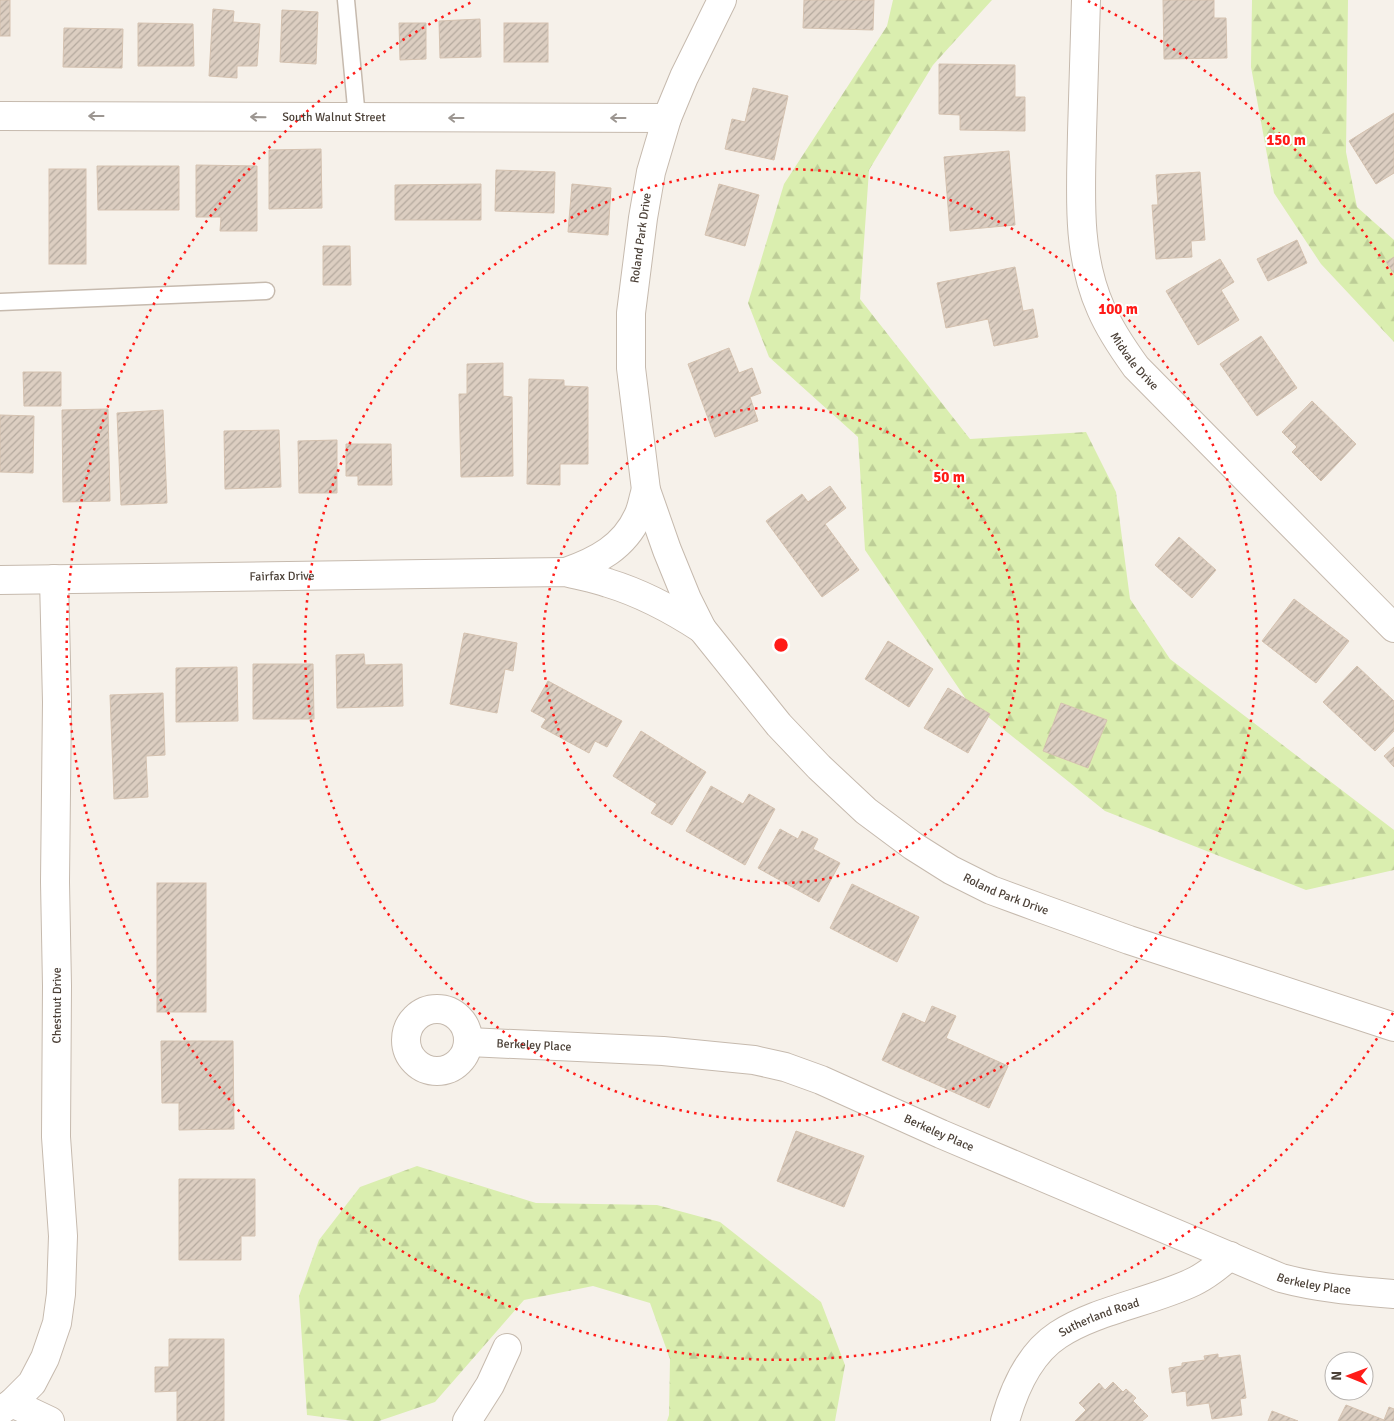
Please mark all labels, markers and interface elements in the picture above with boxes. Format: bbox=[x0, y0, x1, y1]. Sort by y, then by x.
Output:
street label: South Walnut Street bbox=[282, 109, 386, 125]
one-way arrow bbox=[88, 111, 104, 121]
one-way arrow bbox=[250, 112, 266, 122]
one-way arrow bbox=[448, 113, 464, 123]
one-way arrow bbox=[610, 113, 626, 123]
text: 150 m bbox=[1266, 131, 1306, 149]
street label: Roland Park Drive bbox=[627, 192, 655, 284]
text: 100 m bbox=[1098, 300, 1138, 318]
street label: Midvale Drive bbox=[1107, 330, 1162, 393]
text: 50 m bbox=[933, 468, 965, 486]
street label: Fairfax Drive bbox=[249, 568, 315, 584]
centre of rings bbox=[772, 636, 790, 654]
street label: Roland Park Drive bbox=[961, 870, 1051, 918]
street label: Chestnut Drive bbox=[49, 967, 65, 1044]
street label: Berkeley Place bbox=[496, 1036, 572, 1054]
street label: Berkeley Place bbox=[902, 1111, 976, 1155]
street label: Berkeley Place bbox=[1274, 1270, 1352, 1298]
street label: Sutherland Road bbox=[1056, 1295, 1141, 1340]
north arrow bbox=[1324, 1351, 1374, 1401]
text: N bbox=[1328, 1371, 1345, 1381]

